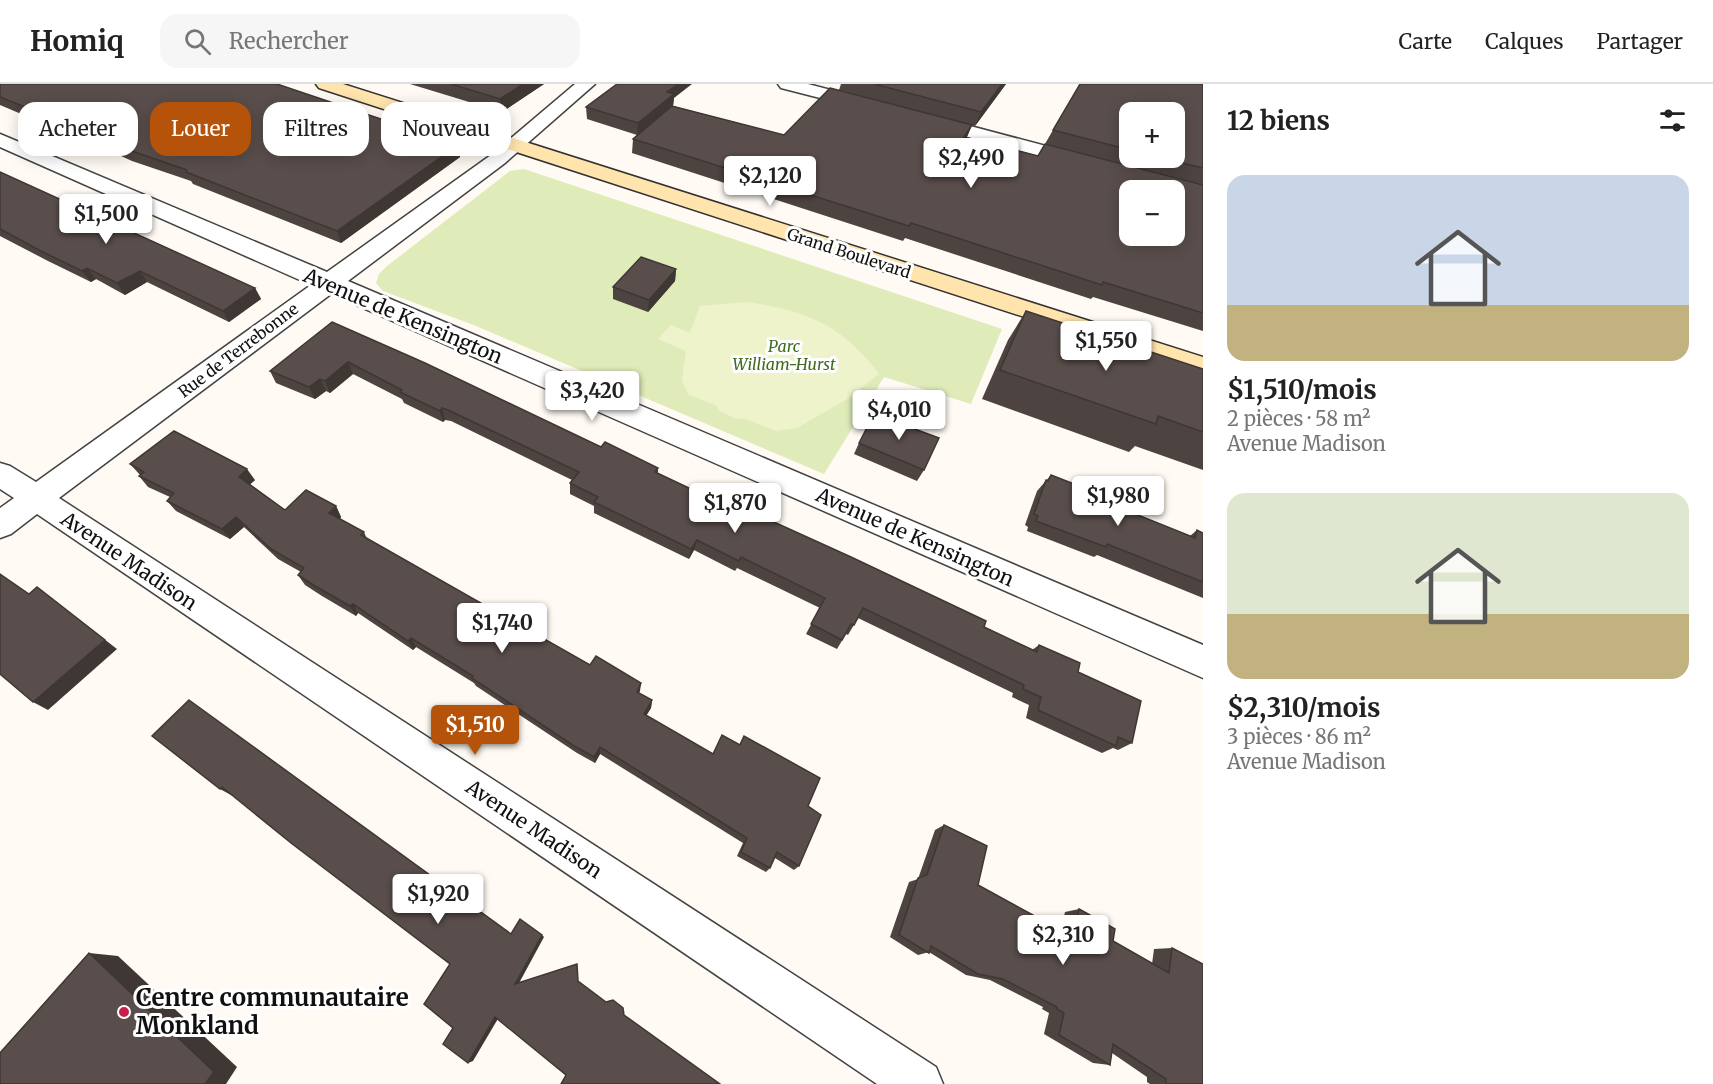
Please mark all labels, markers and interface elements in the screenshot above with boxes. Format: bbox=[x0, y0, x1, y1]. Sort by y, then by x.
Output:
search box bbox=[160, 14, 580, 68]
text: Homiq bbox=[30, 23, 124, 59]
icon: search bbox=[181, 25, 214, 58]
text: Rechercher bbox=[229, 27, 349, 55]
text: Carte bbox=[1399, 28, 1452, 55]
text: Calques bbox=[1485, 28, 1564, 55]
text: Partager bbox=[1597, 28, 1683, 55]
chip: Acheter bbox=[18, 102, 138, 156]
chip: Louer bbox=[150, 102, 251, 156]
chip: Filtres bbox=[263, 102, 369, 156]
chip: Nouveau bbox=[381, 102, 511, 156]
map controls bbox=[1119, 102, 1185, 246]
button: + bbox=[1119, 102, 1185, 168]
text: 12 biens bbox=[1227, 104, 1330, 137]
icon: filters bbox=[1656, 104, 1689, 137]
pin: $2,490 bbox=[922, 138, 1020, 189]
text: $2,490 bbox=[938, 145, 1004, 170]
pin: $2,120 bbox=[721, 156, 819, 207]
text: $2,120 bbox=[738, 163, 802, 188]
button: − bbox=[1119, 180, 1185, 246]
pin: $1,500 bbox=[57, 194, 155, 245]
text: $1,500 bbox=[73, 201, 139, 226]
icon: home bbox=[1404, 214, 1512, 322]
street label: Grand Boulevard bbox=[785, 224, 914, 283]
street label: Avenue de Kensington bbox=[299, 262, 506, 369]
street label: Rue de Terrebonne bbox=[174, 298, 302, 402]
pin: $1,550 bbox=[1057, 321, 1155, 372]
text: $1,550 bbox=[1075, 328, 1138, 353]
park label: Parc William-Hurst bbox=[732, 336, 836, 374]
pin: $3,420 bbox=[543, 371, 641, 422]
text: $1,510/mois bbox=[1227, 373, 1377, 406]
text: $3,420 bbox=[559, 378, 625, 403]
pin: $4,010 bbox=[850, 390, 948, 441]
text: $4,010 bbox=[866, 397, 932, 422]
text: 2 pièces · 58 m² bbox=[1227, 406, 1370, 431]
text: Avenue Madison bbox=[1227, 431, 1386, 456]
pin: $1,980 bbox=[1069, 476, 1167, 527]
street label: Avenue de Kensington bbox=[812, 481, 1018, 591]
pin: $1,870 bbox=[686, 483, 784, 534]
text: $1,980 bbox=[1086, 483, 1150, 508]
text: $1,870 bbox=[703, 490, 767, 515]
street label: Avenue Madison bbox=[56, 505, 202, 615]
icon: home bbox=[1404, 532, 1512, 640]
pin: $1,740 bbox=[453, 603, 551, 654]
text: $1,740 bbox=[471, 610, 533, 635]
text: $2,310/mois bbox=[1227, 691, 1381, 724]
pin: $1,510 bbox=[426, 705, 524, 756]
text: $1,510 bbox=[445, 712, 505, 737]
text: 3 pièces · 86 m² bbox=[1227, 724, 1371, 749]
text: Avenue Madison bbox=[1227, 749, 1386, 774]
street label: Avenue Madison bbox=[461, 773, 607, 883]
pin: $1,920 bbox=[389, 874, 487, 925]
text: $1,920 bbox=[407, 881, 469, 906]
pin: $2,310 bbox=[1014, 915, 1112, 966]
text: $2,310 bbox=[1032, 922, 1094, 947]
place label: Centre communautaire Monkland bbox=[136, 982, 409, 1041]
marker: Centre communautaire Monkland bbox=[117, 1005, 131, 1019]

